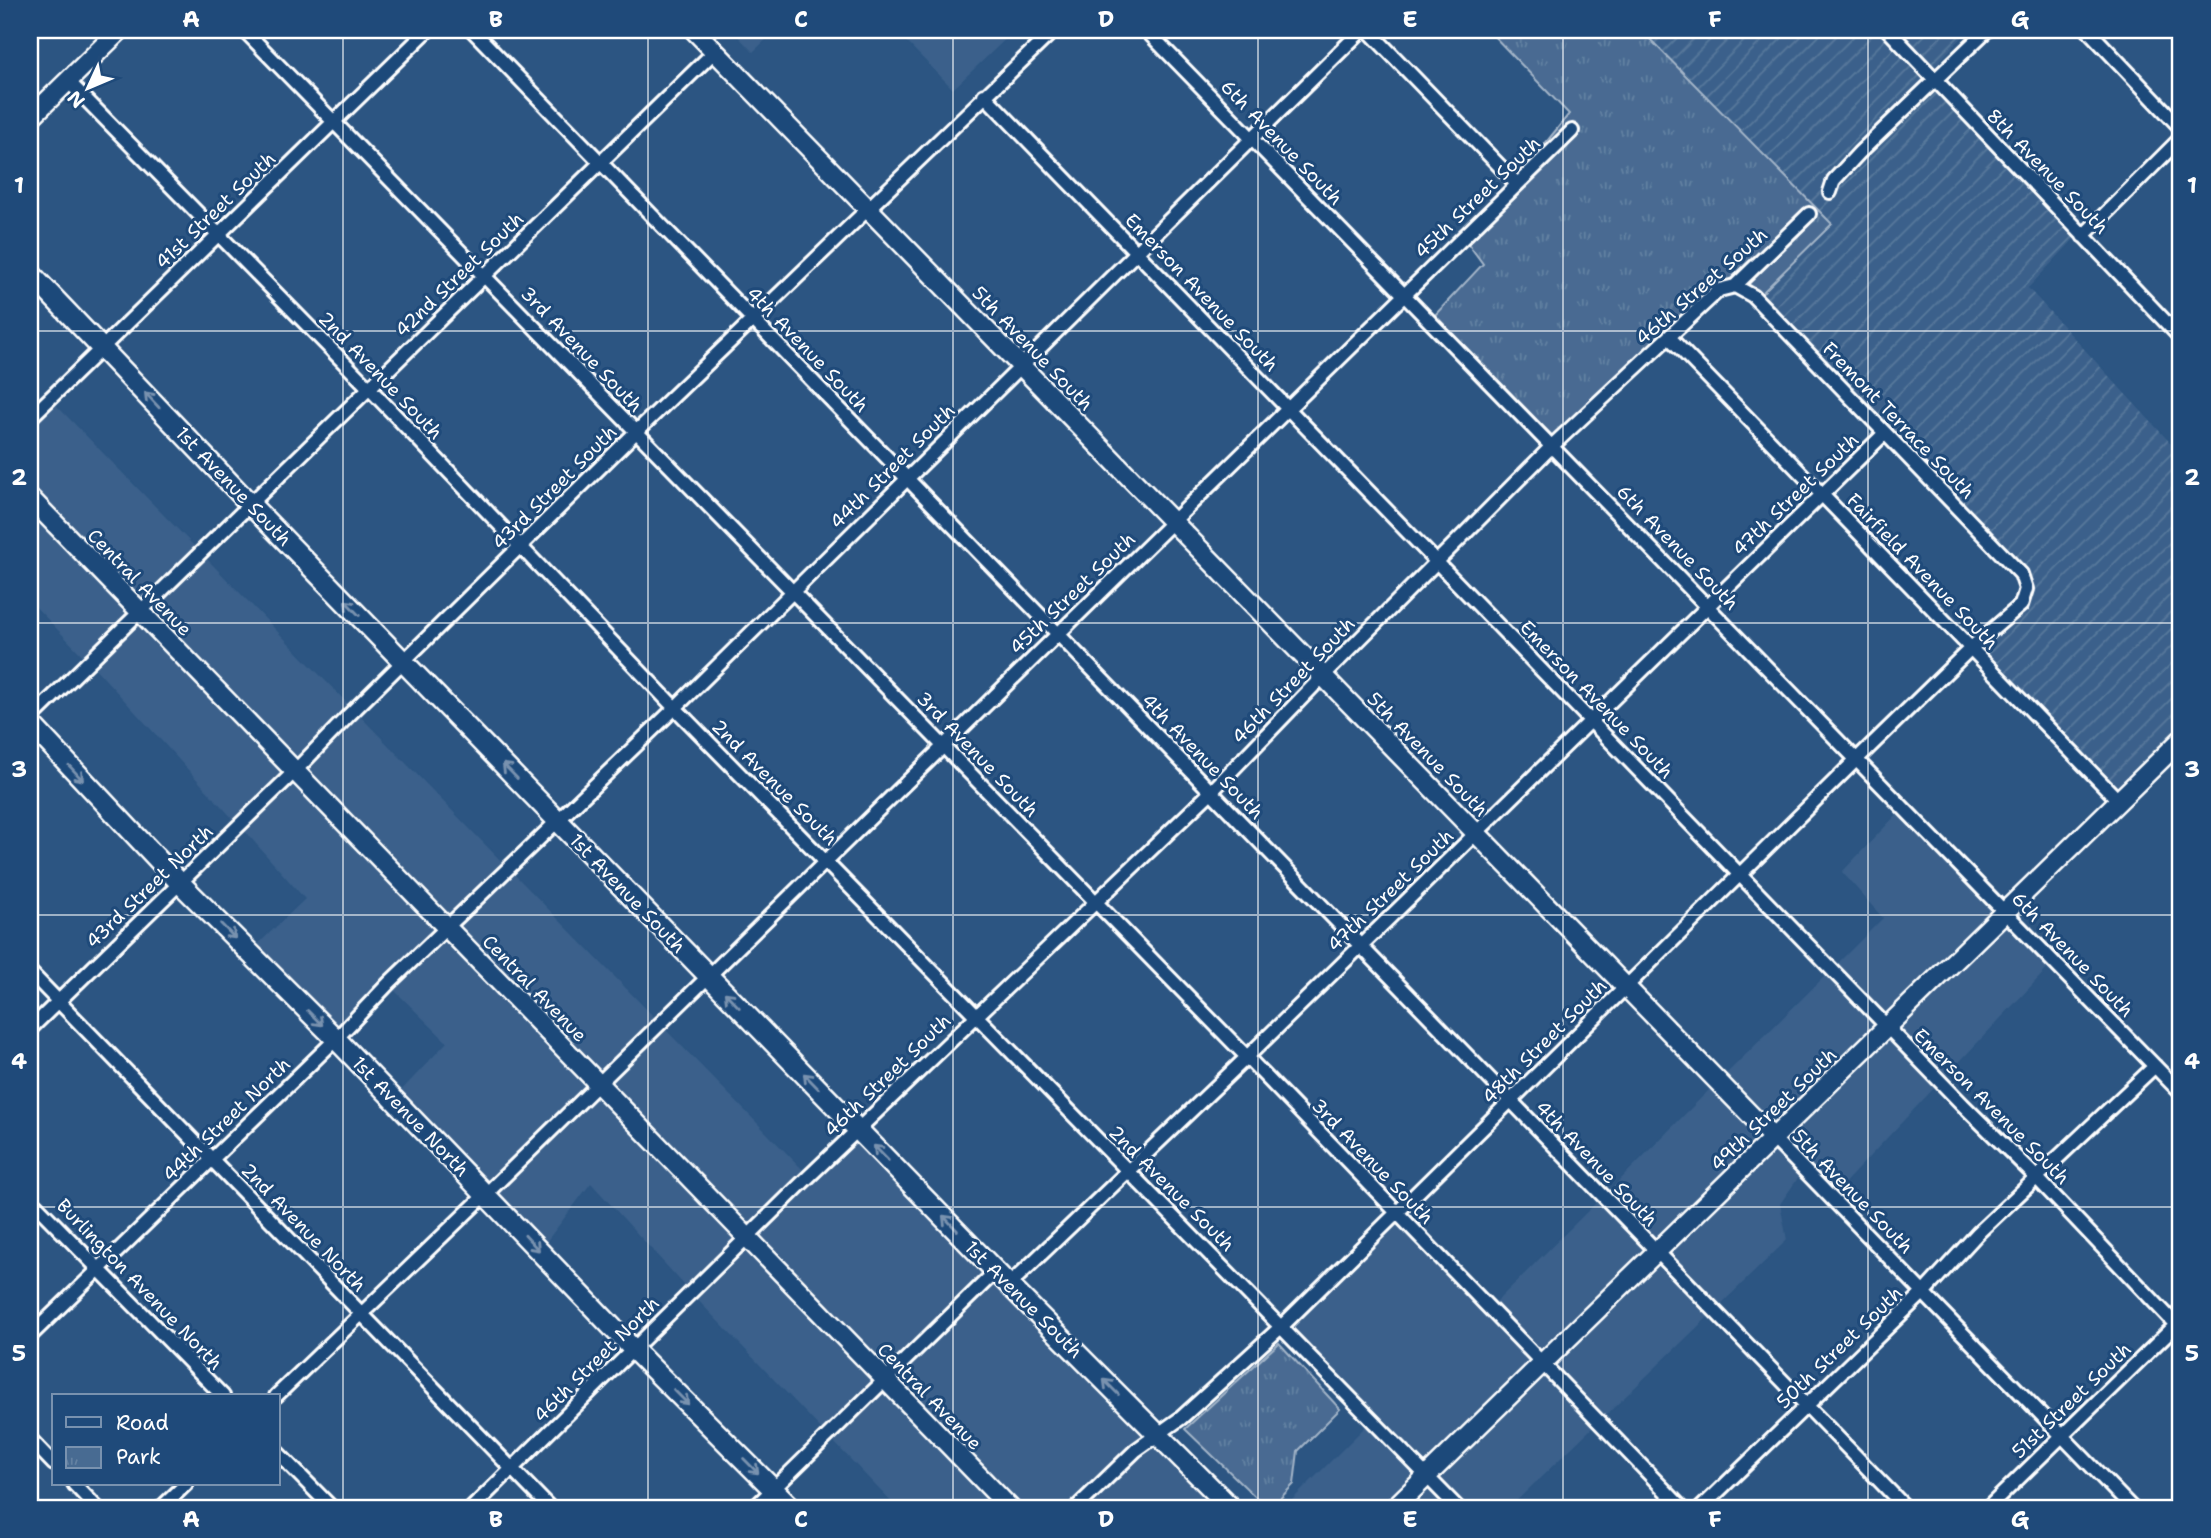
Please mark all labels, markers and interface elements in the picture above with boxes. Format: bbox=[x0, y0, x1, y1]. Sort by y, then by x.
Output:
text: A bbox=[182, 4, 200, 34]
text: B bbox=[489, 4, 503, 34]
text: C bbox=[794, 4, 808, 34]
text: D bbox=[1098, 4, 1114, 34]
text: E bbox=[1402, 4, 1418, 34]
text: F bbox=[1708, 4, 1722, 34]
text: G bbox=[2011, 4, 2030, 34]
north arrow bbox=[52, 52, 122, 122]
street label: 6th Avenue South bbox=[1215, 74, 1348, 210]
text: N bbox=[62, 85, 90, 114]
street label: 8th Avenue South bbox=[1981, 103, 2114, 240]
street label: 45th Street South bbox=[1409, 131, 1546, 264]
street label: 41st Street South bbox=[150, 146, 281, 274]
text: 1 bbox=[14, 170, 24, 200]
text: 1 bbox=[2187, 170, 2197, 200]
street label: 42nd Street South bbox=[390, 206, 529, 342]
street label: Emerson Avenue South bbox=[1119, 208, 1284, 377]
street label: 46th Street South bbox=[1630, 222, 1773, 351]
street label: 3rd Avenue South bbox=[515, 281, 648, 418]
street label: 4th Avenue South bbox=[741, 281, 874, 418]
street label: 5th Avenue South bbox=[967, 281, 1099, 416]
street label: 2nd Avenue South bbox=[313, 306, 448, 445]
street label: Fremont Terrace South bbox=[1817, 337, 1980, 504]
one-way arrow bbox=[144, 392, 161, 409]
street label: 44th Street South bbox=[824, 398, 960, 534]
street label: 43rd Street South bbox=[487, 420, 622, 555]
street label: 1st Avenue South bbox=[170, 421, 297, 552]
street label: 47th Street South bbox=[1727, 428, 1864, 561]
text: 2 bbox=[11, 462, 27, 492]
text: 2 bbox=[2184, 462, 2200, 492]
street label: 6th Avenue South bbox=[1611, 479, 1744, 615]
street label: Fairfield Avenue South bbox=[1841, 488, 2004, 655]
street label: Central Avenue bbox=[82, 523, 197, 641]
street label: 45th Street South bbox=[1004, 527, 1141, 660]
one-way arrow bbox=[343, 600, 360, 617]
street label: 46th Street South bbox=[1226, 612, 1360, 749]
street label: Emerson Avenue South bbox=[1514, 615, 1679, 784]
street label: 3rd Avenue South bbox=[911, 686, 1044, 823]
street label: 5th Avenue South bbox=[1362, 687, 1494, 822]
street label: 4th Avenue South bbox=[1136, 688, 1269, 825]
street label: 2nd Avenue South bbox=[706, 714, 843, 851]
text: 3 bbox=[11, 754, 27, 784]
text: 3 bbox=[2184, 754, 2200, 784]
one-way arrow bbox=[502, 763, 519, 780]
one-way arrow bbox=[68, 764, 85, 781]
street label: 43rd Street North bbox=[80, 819, 218, 954]
street label: 47th Street South bbox=[1322, 824, 1459, 957]
street label: 1st Avenue South bbox=[564, 828, 691, 959]
street label: 6th Avenue South bbox=[2006, 886, 2139, 1022]
one-way arrow bbox=[219, 923, 236, 940]
street label: Central Avenue bbox=[477, 929, 592, 1047]
street label: 48th Street South bbox=[1476, 973, 1612, 1109]
one-way arrow bbox=[723, 991, 740, 1008]
street label: 46th Street South bbox=[819, 1008, 956, 1142]
one-way arrow bbox=[306, 1009, 323, 1026]
street label: Emerson Avenue South bbox=[1908, 1023, 2075, 1190]
street label: 49th Street South bbox=[1705, 1042, 1842, 1176]
text: 4 bbox=[11, 1046, 27, 1076]
text: 4 bbox=[2184, 1046, 2200, 1076]
street label: 1st Avenue North bbox=[347, 1051, 475, 1182]
street label: 44th Street North bbox=[157, 1052, 296, 1187]
one-way arrow bbox=[802, 1072, 819, 1089]
street label: 3rd Avenue South bbox=[1306, 1093, 1439, 1230]
street label: 4th Avenue South bbox=[1530, 1095, 1663, 1232]
street label: 2nd Avenue South bbox=[1103, 1120, 1240, 1257]
street label: 5th Avenue South bbox=[1787, 1124, 1919, 1259]
one-way arrow bbox=[872, 1144, 889, 1161]
street label: 2nd Avenue North bbox=[236, 1158, 372, 1297]
street label: Burlington Avenue North bbox=[51, 1193, 228, 1375]
one-way arrow bbox=[941, 1215, 958, 1232]
one-way arrow bbox=[524, 1234, 541, 1251]
street label: 1st Avenue South bbox=[959, 1235, 1088, 1364]
street label: 50th Street South bbox=[1771, 1281, 1908, 1414]
street label: 46th Street North bbox=[528, 1291, 665, 1428]
street label: Central Avenue bbox=[872, 1337, 987, 1455]
street label: 51st Street South bbox=[2006, 1337, 2136, 1464]
text: 5 bbox=[12, 1338, 26, 1368]
text: 5 bbox=[2185, 1338, 2199, 1368]
one-way arrow bbox=[1103, 1379, 1120, 1396]
one-way arrow bbox=[672, 1388, 689, 1405]
legend bbox=[52, 1394, 280, 1486]
text: Road bbox=[116, 1409, 169, 1437]
text: Park bbox=[116, 1443, 161, 1471]
one-way arrow bbox=[742, 1458, 759, 1475]
text: A bbox=[182, 1504, 200, 1534]
text: B bbox=[489, 1504, 503, 1534]
text: C bbox=[794, 1504, 808, 1534]
text: D bbox=[1098, 1504, 1114, 1534]
text: E bbox=[1402, 1504, 1418, 1534]
text: F bbox=[1708, 1504, 1722, 1534]
text: G bbox=[2011, 1504, 2030, 1534]

